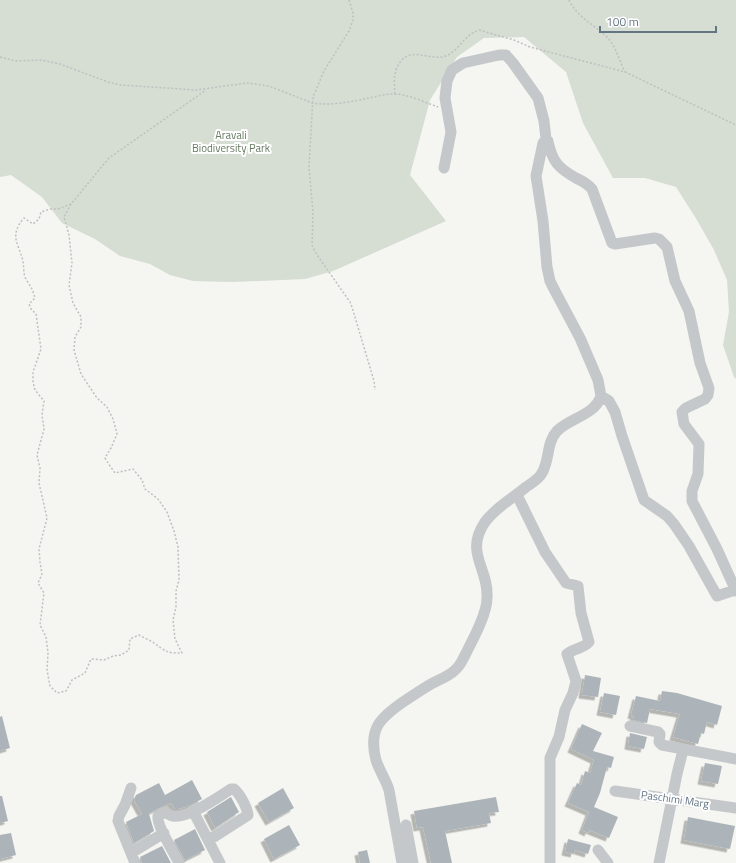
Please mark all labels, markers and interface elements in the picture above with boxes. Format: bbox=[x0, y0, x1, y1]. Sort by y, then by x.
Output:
scale bar bbox=[600, 8, 716, 34]
text: 100 m bbox=[606, 12, 639, 31]
park label: Aravali Biodiversity Park bbox=[192, 127, 271, 156]
street label: Paschimi Marg bbox=[640, 786, 710, 812]

